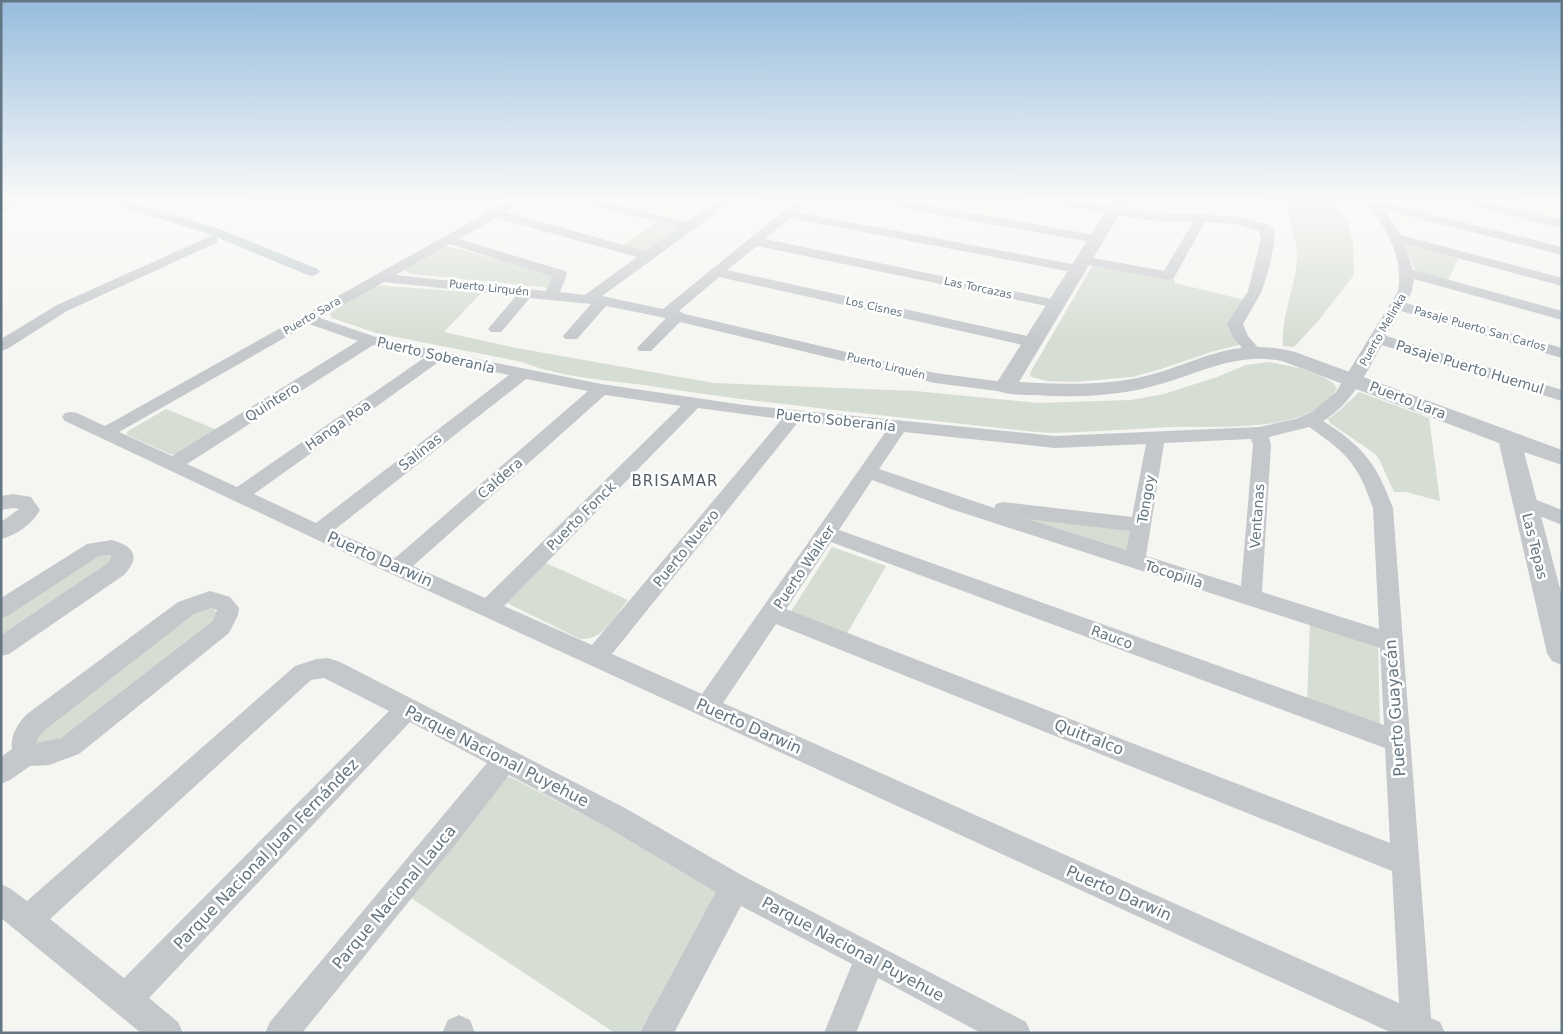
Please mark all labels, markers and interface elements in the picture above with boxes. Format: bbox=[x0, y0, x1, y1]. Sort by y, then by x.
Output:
street label: Las Torcazas bbox=[943, 274, 1013, 302]
street label: Puerto Lirquén bbox=[448, 277, 530, 299]
street label: Puerto Melinka bbox=[1357, 291, 1409, 369]
street label: Puerto Sara bbox=[281, 294, 343, 338]
street label: Los Cisnes bbox=[844, 294, 904, 320]
street label: Pasaje Puerto San Carlos bbox=[1413, 304, 1548, 354]
street label: Puerto Soberanía bbox=[375, 334, 497, 376]
street label: Pasaje Puerto Huemul bbox=[1394, 337, 1546, 397]
street label: Puerto Lirquén bbox=[845, 350, 927, 382]
street label: Puerto Lara bbox=[1367, 378, 1449, 422]
street label: Quintero bbox=[242, 379, 302, 425]
street label: Hanga Roa bbox=[302, 397, 374, 453]
street label: Puerto Soberanía bbox=[775, 406, 897, 434]
street label: Salinas bbox=[395, 430, 445, 474]
street label: Caldera bbox=[474, 454, 526, 502]
district label: BRISAMAR bbox=[632, 472, 718, 490]
street label: Tongoy bbox=[1134, 473, 1158, 526]
street label: Puerto Fonck bbox=[543, 478, 619, 554]
street label: Ventanas bbox=[1247, 483, 1267, 549]
street label: Puerto Nuevo bbox=[650, 506, 722, 590]
street label: Las Tepas bbox=[1519, 511, 1551, 581]
street label: Puerto Walker bbox=[770, 522, 838, 612]
street label: Puerto Darwin bbox=[324, 527, 436, 591]
street label: Tocopilla bbox=[1142, 557, 1205, 591]
street label: Rauco bbox=[1089, 622, 1135, 652]
street label: Puerto Guayacán bbox=[1381, 639, 1409, 777]
street label: Puerto Darwin bbox=[693, 694, 805, 758]
street label: Parque Nacional Puyehue bbox=[402, 701, 592, 811]
street label: Quitralco bbox=[1052, 715, 1126, 759]
street label: Parque Nacional Juan Fernández bbox=[170, 755, 362, 953]
street label: Parque Nacional Lauca bbox=[328, 821, 460, 973]
street label: Puerto Darwin bbox=[1063, 861, 1175, 925]
street label: Parque Nacional Puyehue bbox=[759, 893, 947, 1005]

